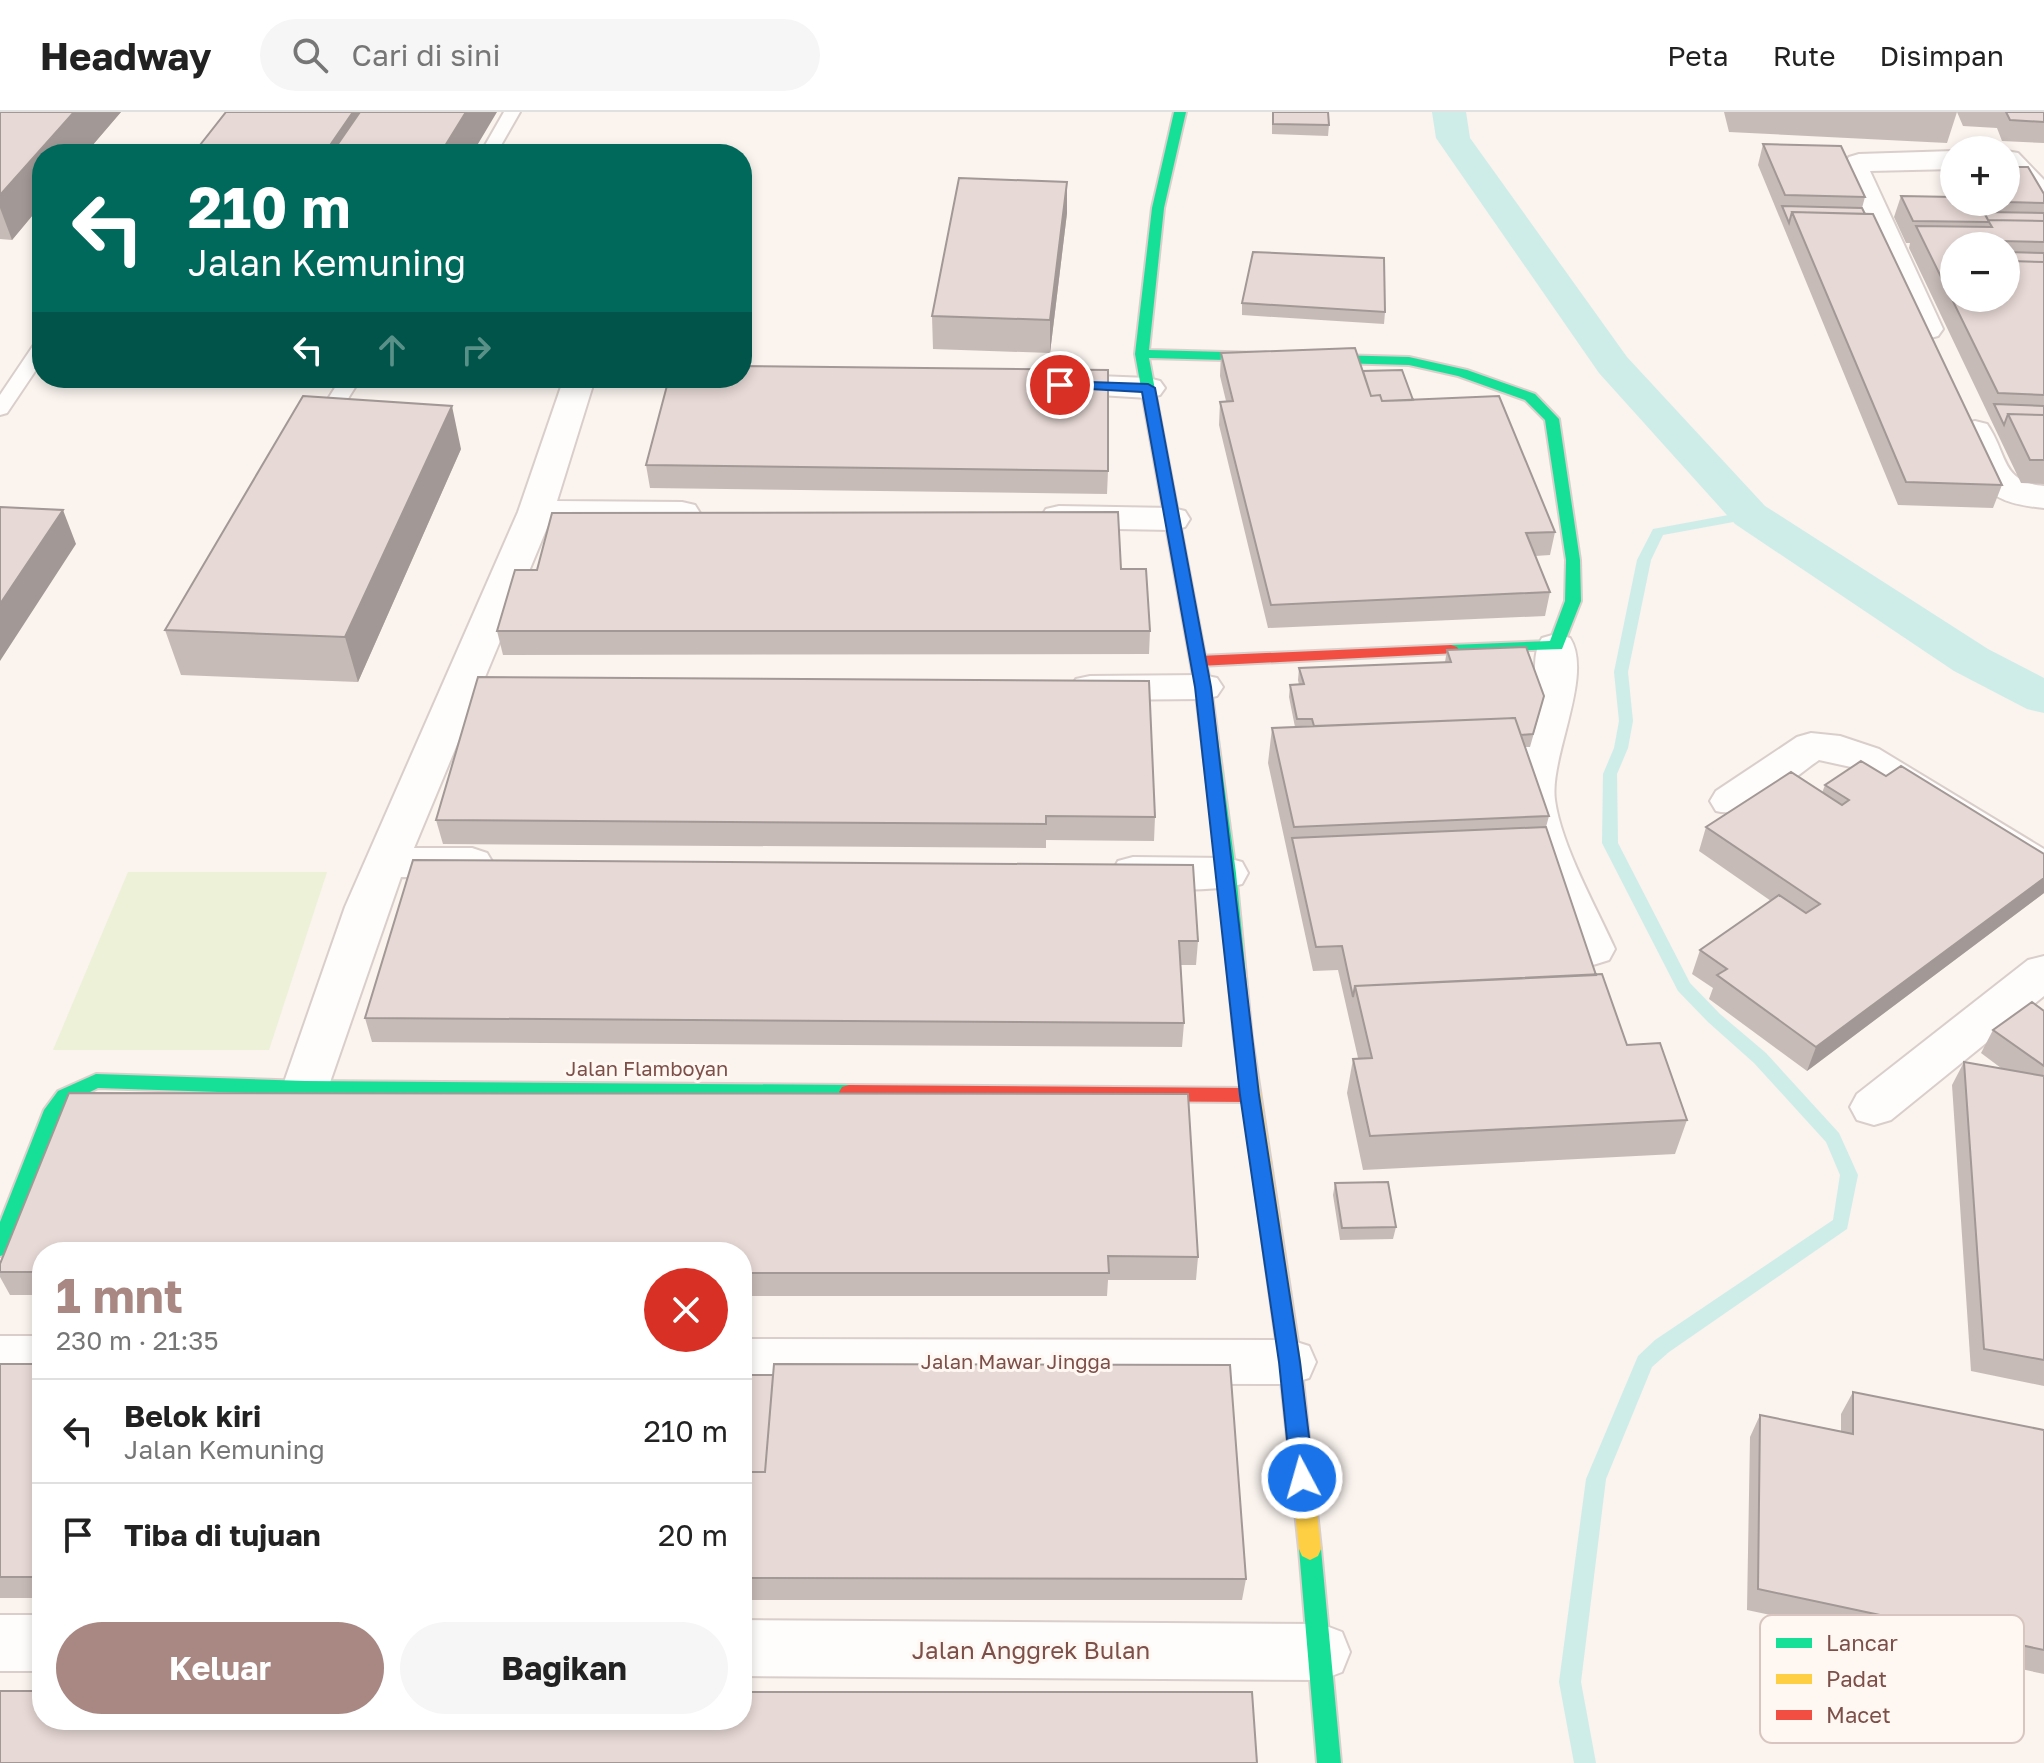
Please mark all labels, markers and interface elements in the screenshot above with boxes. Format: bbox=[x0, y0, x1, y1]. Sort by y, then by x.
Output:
search box bbox=[260, 19, 820, 91]
text: Headway bbox=[40, 33, 212, 78]
icon: search bbox=[288, 33, 332, 77]
text: Cari di sini bbox=[352, 37, 501, 73]
text: Peta bbox=[1667, 39, 1729, 72]
text: Rute bbox=[1773, 39, 1836, 72]
text: Disimpan bbox=[1880, 39, 2004, 72]
map controls bbox=[1940, 136, 2020, 312]
button: + bbox=[1940, 136, 2020, 216]
text: 210 m bbox=[188, 173, 350, 240]
icon: left bbox=[56, 176, 160, 280]
button: − bbox=[1940, 232, 2020, 312]
text: Jalan Kemuning bbox=[188, 241, 466, 284]
icon: left bbox=[286, 328, 330, 372]
icon: ahead bbox=[370, 328, 414, 372]
icon: right bbox=[454, 328, 498, 372]
pin bbox=[1026, 351, 1094, 419]
icon: arrive bbox=[1038, 363, 1082, 407]
street label: Jalan Flamboyan bbox=[566, 1056, 728, 1080]
text: 1 mnt bbox=[56, 1266, 183, 1324]
button: close bbox=[644, 1268, 728, 1352]
text: 230 m · 21:35 bbox=[56, 1325, 219, 1356]
street label: Jalan Mawar Jingga bbox=[921, 1349, 1111, 1373]
text: Belok kiri bbox=[124, 1398, 261, 1434]
icon: left bbox=[56, 1409, 100, 1453]
text: 210 m bbox=[643, 1413, 728, 1449]
text: Jalan Kemuning bbox=[124, 1434, 325, 1465]
position arrow bbox=[1260, 1436, 1344, 1520]
icon: arrive bbox=[56, 1513, 100, 1557]
text: Tiba di tujuan bbox=[124, 1517, 321, 1553]
text: 20 m bbox=[658, 1517, 728, 1553]
legend bbox=[1760, 1615, 2024, 1743]
button: Keluar bbox=[56, 1622, 384, 1714]
button: Bagikan bbox=[400, 1622, 728, 1714]
text: Lancar bbox=[1826, 1629, 1898, 1656]
street label: Jalan Anggrek Bulan bbox=[912, 1635, 1150, 1664]
text: Padat bbox=[1826, 1665, 1887, 1692]
text: Macet bbox=[1826, 1701, 1891, 1728]

